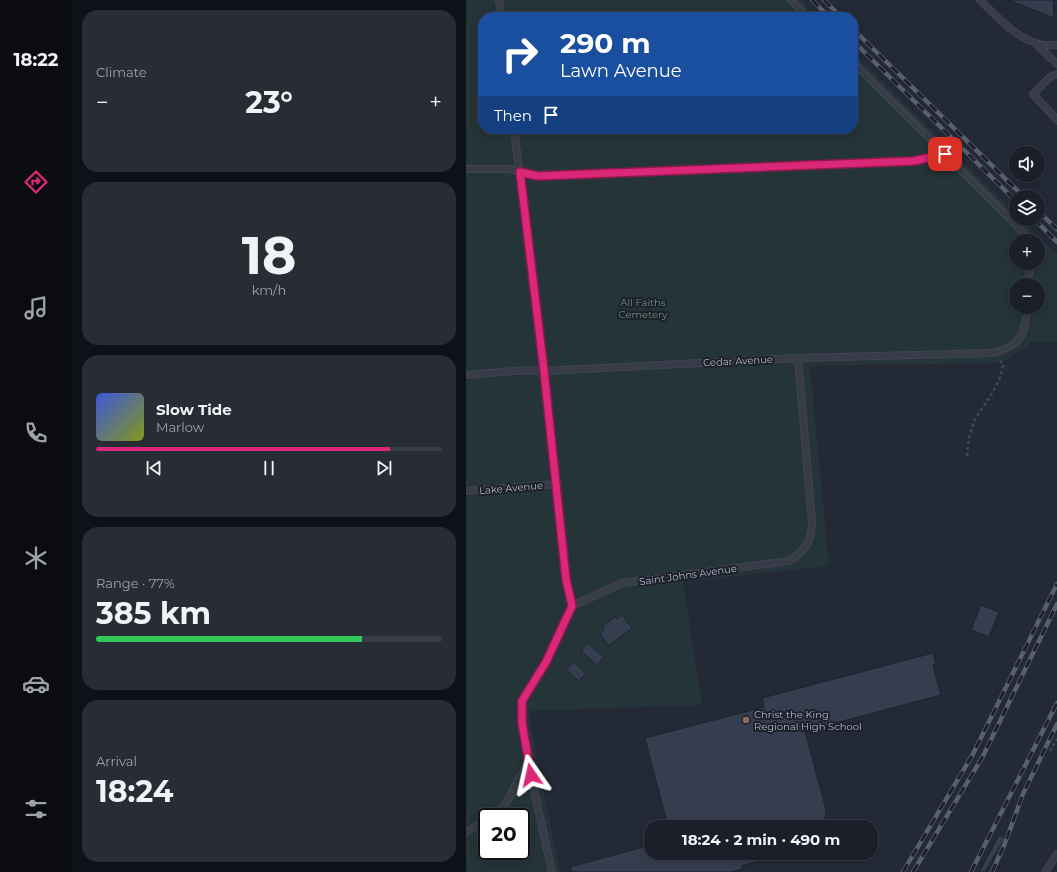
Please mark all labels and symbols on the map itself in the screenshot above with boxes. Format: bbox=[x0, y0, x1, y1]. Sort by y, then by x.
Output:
pin bbox=[928, 137, 962, 171]
park label: All Faiths Cemetery bbox=[619, 296, 668, 321]
street label: Cedar Avenue bbox=[703, 353, 773, 369]
street label: Lake Avenue bbox=[479, 479, 543, 497]
street label: Saint Johns Avenue bbox=[638, 562, 738, 588]
place label: Christ the King Regional High School bbox=[754, 708, 862, 733]
marker: Christ the King Regional High School bbox=[741, 715, 751, 725]
position arrow bbox=[510, 754, 552, 796]
speed limit sign: 20 bbox=[478, 808, 530, 860]

